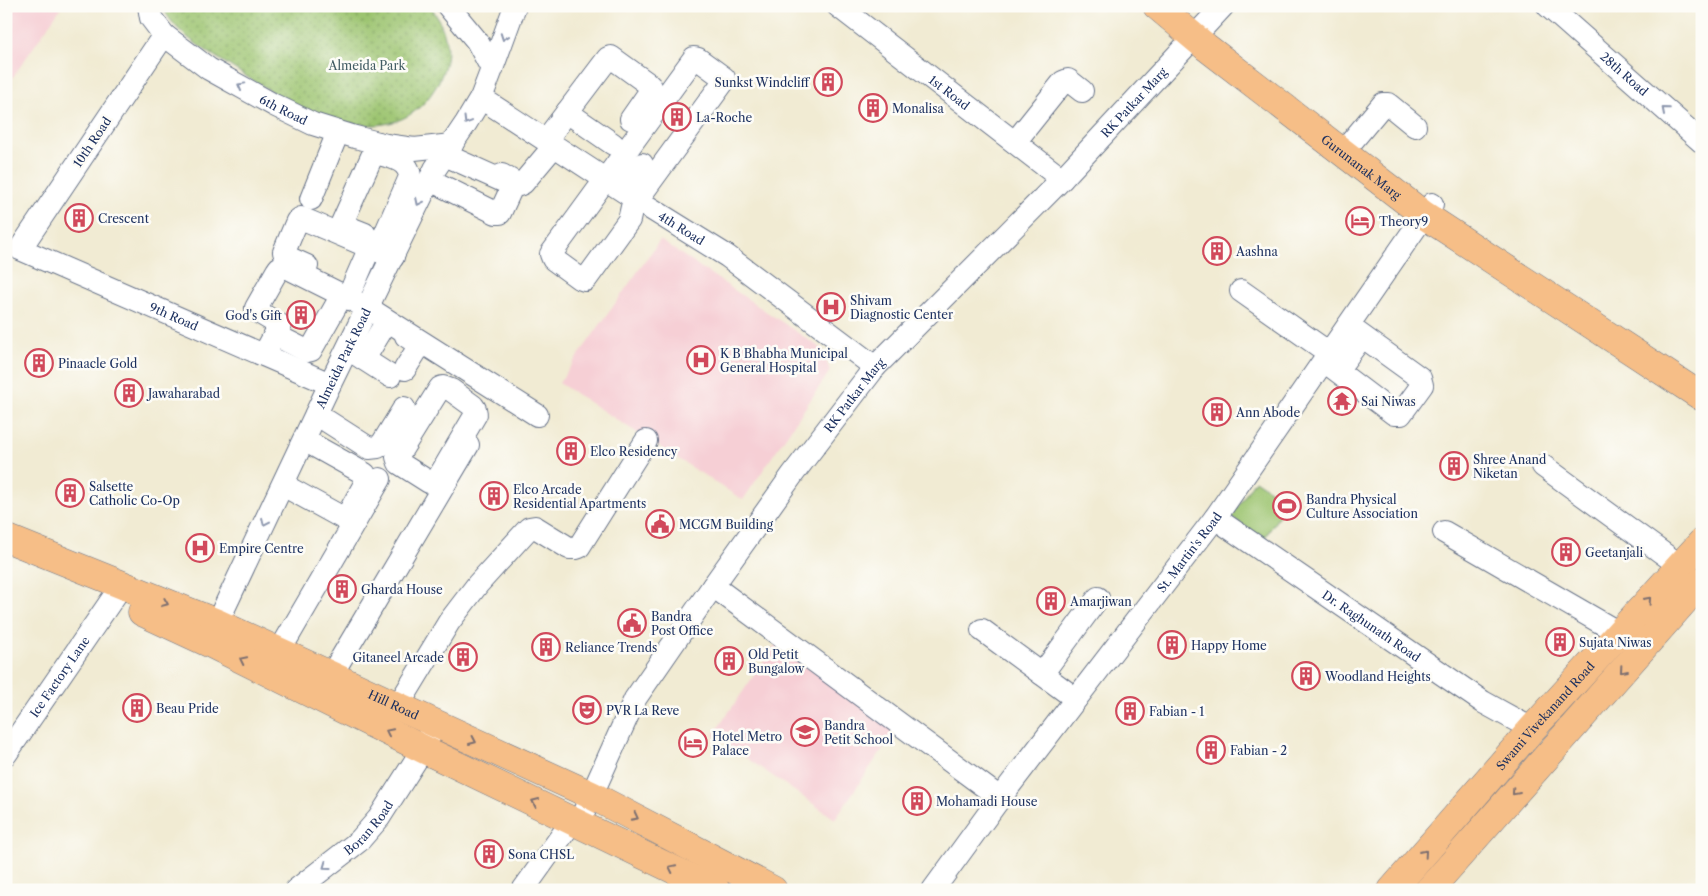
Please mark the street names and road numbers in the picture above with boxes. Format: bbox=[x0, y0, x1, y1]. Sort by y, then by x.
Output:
street label: 28th Road bbox=[1597, 48, 1652, 99]
street label: RK Patkar Marg bbox=[1097, 64, 1170, 140]
street label: 1st Road bbox=[926, 72, 973, 113]
street label: 6th Road bbox=[257, 91, 311, 128]
street label: 10th Road bbox=[70, 113, 115, 170]
street label: Gurunanak Marg bbox=[1318, 131, 1405, 203]
street label: 4th Road bbox=[656, 208, 708, 248]
street label: 9th Road bbox=[147, 299, 201, 334]
street label: Almeida Park Road bbox=[312, 305, 374, 411]
street label: RK Patkar Marg bbox=[820, 354, 888, 435]
street label: St. Martin's Road bbox=[1153, 508, 1225, 595]
street label: Dr. Raghunath Road bbox=[1320, 587, 1424, 665]
street label: Ice Factory Lane bbox=[26, 633, 92, 720]
street label: Swami Vivekanand Road bbox=[1493, 658, 1598, 773]
street label: Hill Road bbox=[366, 686, 422, 723]
street label: Boran Road bbox=[341, 797, 396, 858]

